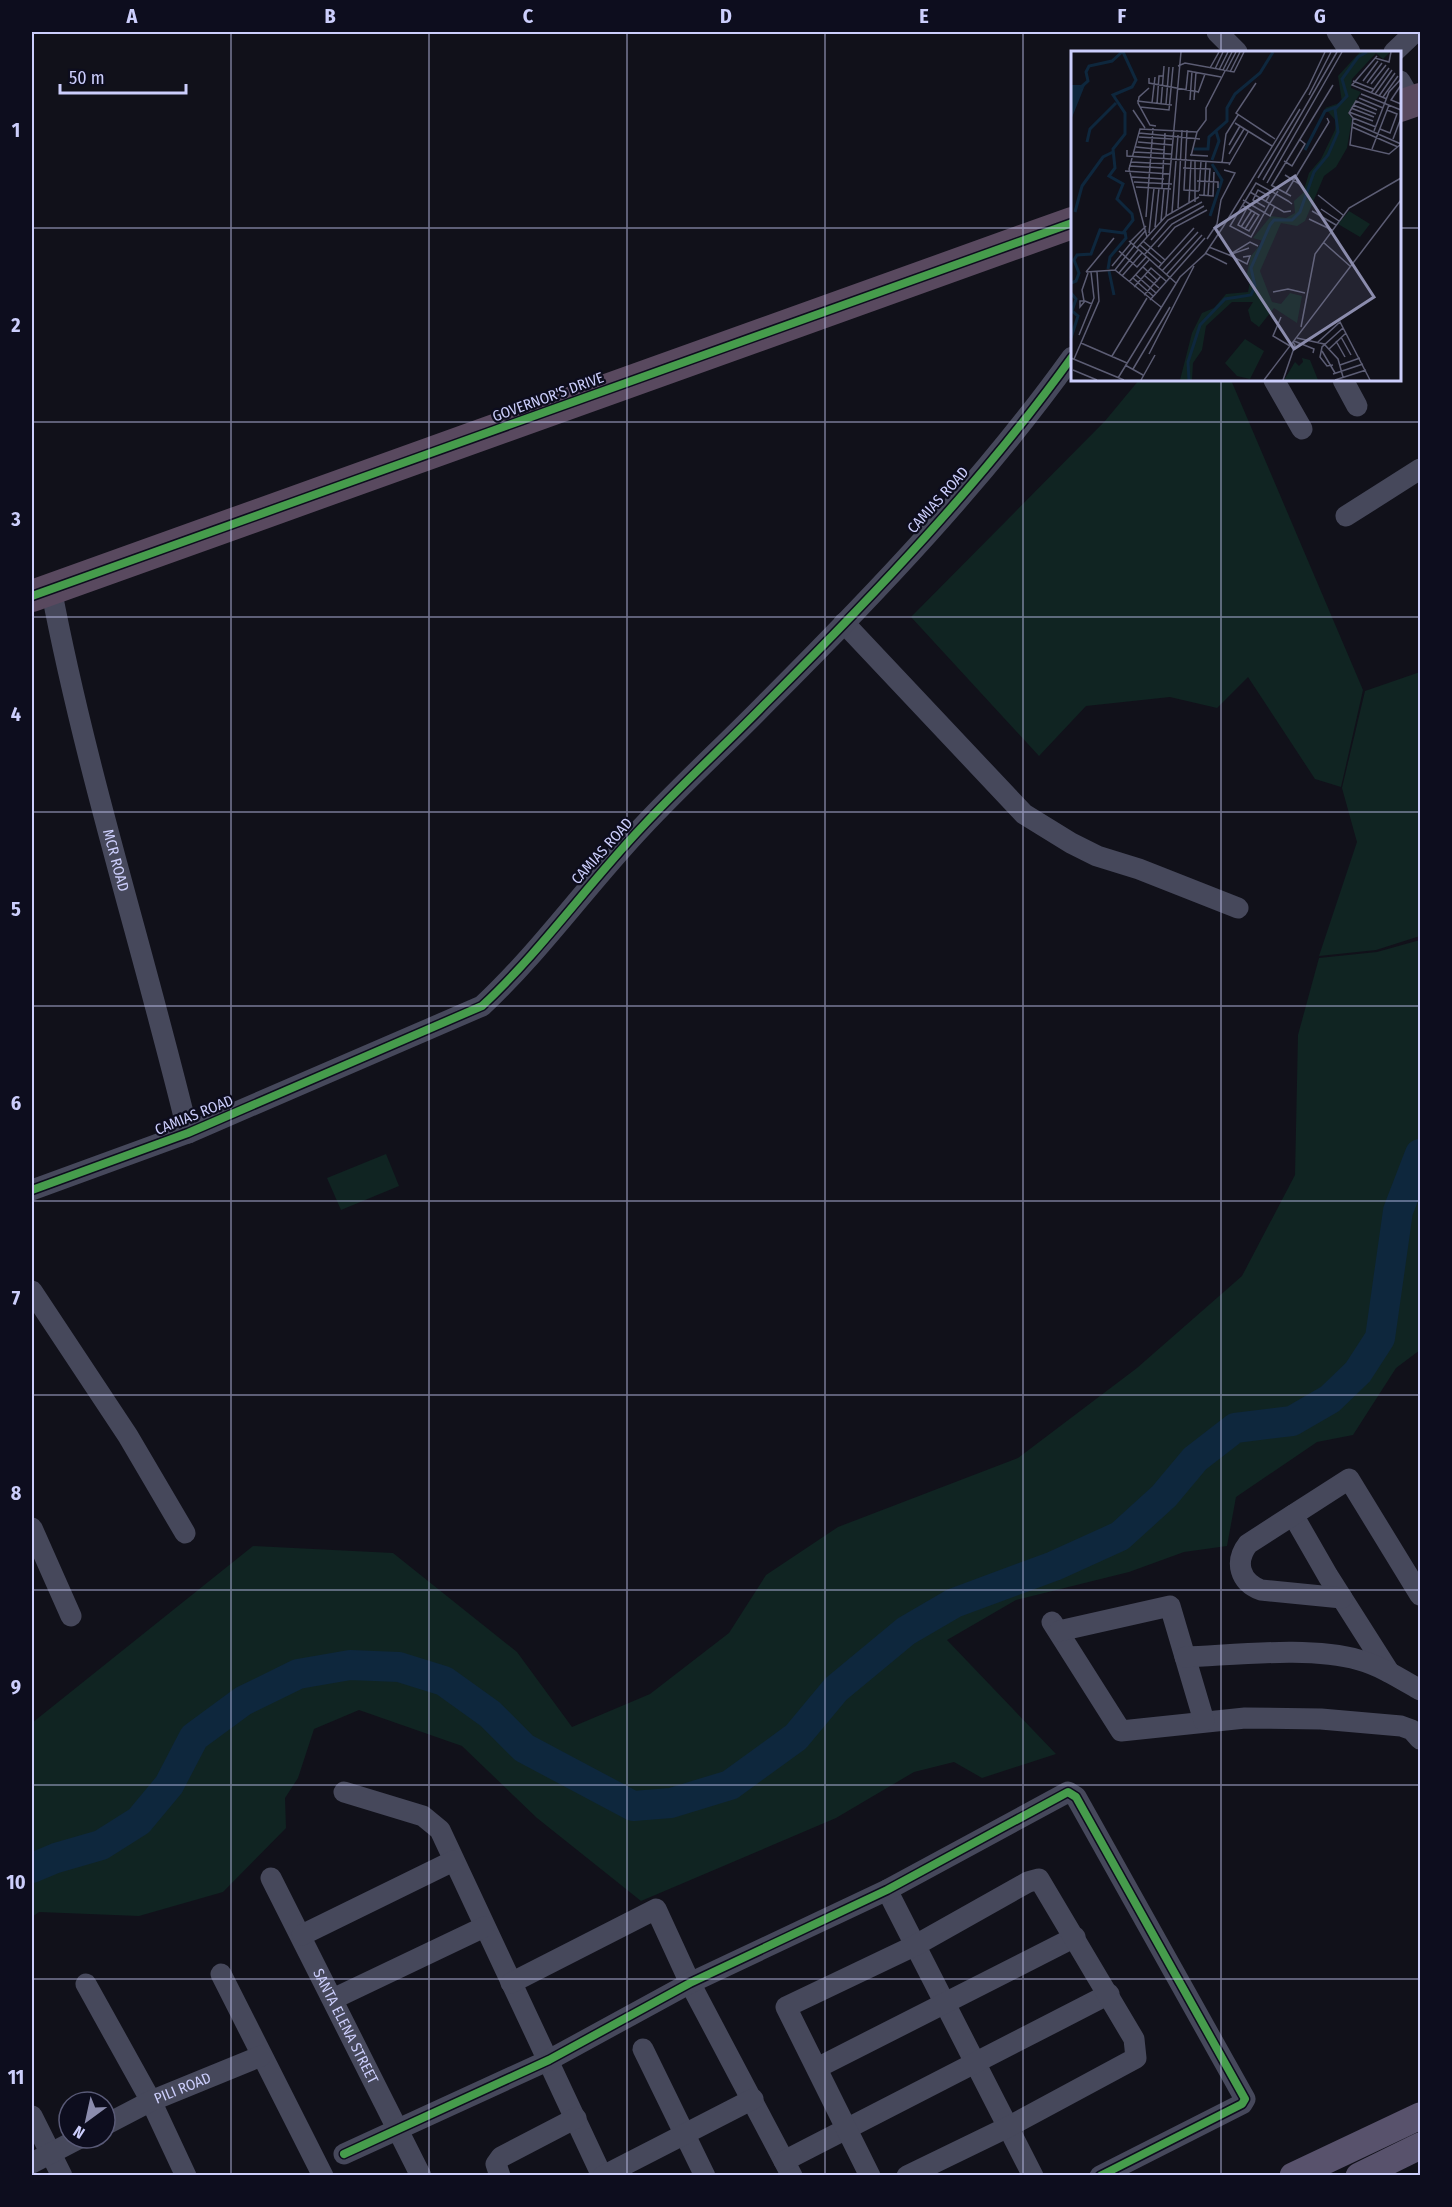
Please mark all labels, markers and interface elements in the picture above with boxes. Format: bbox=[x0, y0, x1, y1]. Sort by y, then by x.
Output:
text: A bbox=[126, 4, 139, 28]
text: B bbox=[324, 4, 336, 28]
text: C bbox=[523, 4, 534, 28]
text: D bbox=[720, 4, 732, 28]
text: E bbox=[919, 4, 929, 28]
text: F bbox=[1118, 4, 1127, 28]
text: G bbox=[1314, 4, 1326, 28]
inset map bbox=[1071, 51, 1401, 381]
scale bar bbox=[60, 57, 186, 95]
text: 50 m bbox=[69, 67, 105, 89]
text: 1 bbox=[12, 118, 20, 142]
text: 2 bbox=[10, 313, 21, 337]
street label: GOVERNOR'S DRIVE bbox=[490, 369, 606, 425]
street label: CAMIAS ROAD bbox=[904, 463, 972, 537]
text: 3 bbox=[10, 507, 21, 531]
text: 4 bbox=[11, 702, 21, 726]
street label: CAMIAS ROAD bbox=[568, 814, 636, 888]
street label: MCR ROAD bbox=[99, 827, 133, 893]
text: 5 bbox=[11, 897, 21, 921]
text: 6 bbox=[11, 1091, 21, 1115]
street label: CAMIAS ROAD bbox=[152, 1091, 236, 1139]
text: 7 bbox=[12, 1286, 21, 1310]
text: 8 bbox=[11, 1481, 22, 1505]
text: 9 bbox=[11, 1675, 21, 1699]
text: 10 bbox=[6, 1870, 26, 1894]
street label: SANTA ELENA STREET bbox=[309, 1966, 382, 2087]
text: 11 bbox=[8, 2065, 24, 2089]
street label: PILI ROAD bbox=[151, 2068, 214, 2108]
north arrow bbox=[57, 2090, 117, 2150]
text: N bbox=[70, 2122, 88, 2143]

